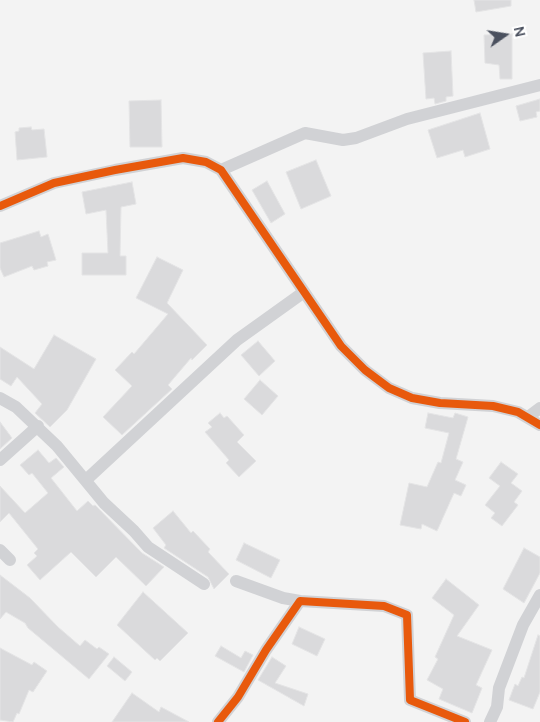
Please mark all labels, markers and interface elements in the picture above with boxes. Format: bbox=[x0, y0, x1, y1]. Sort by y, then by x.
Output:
north arrow bbox=[480, 10, 530, 60]
text: N bbox=[510, 24, 530, 39]

